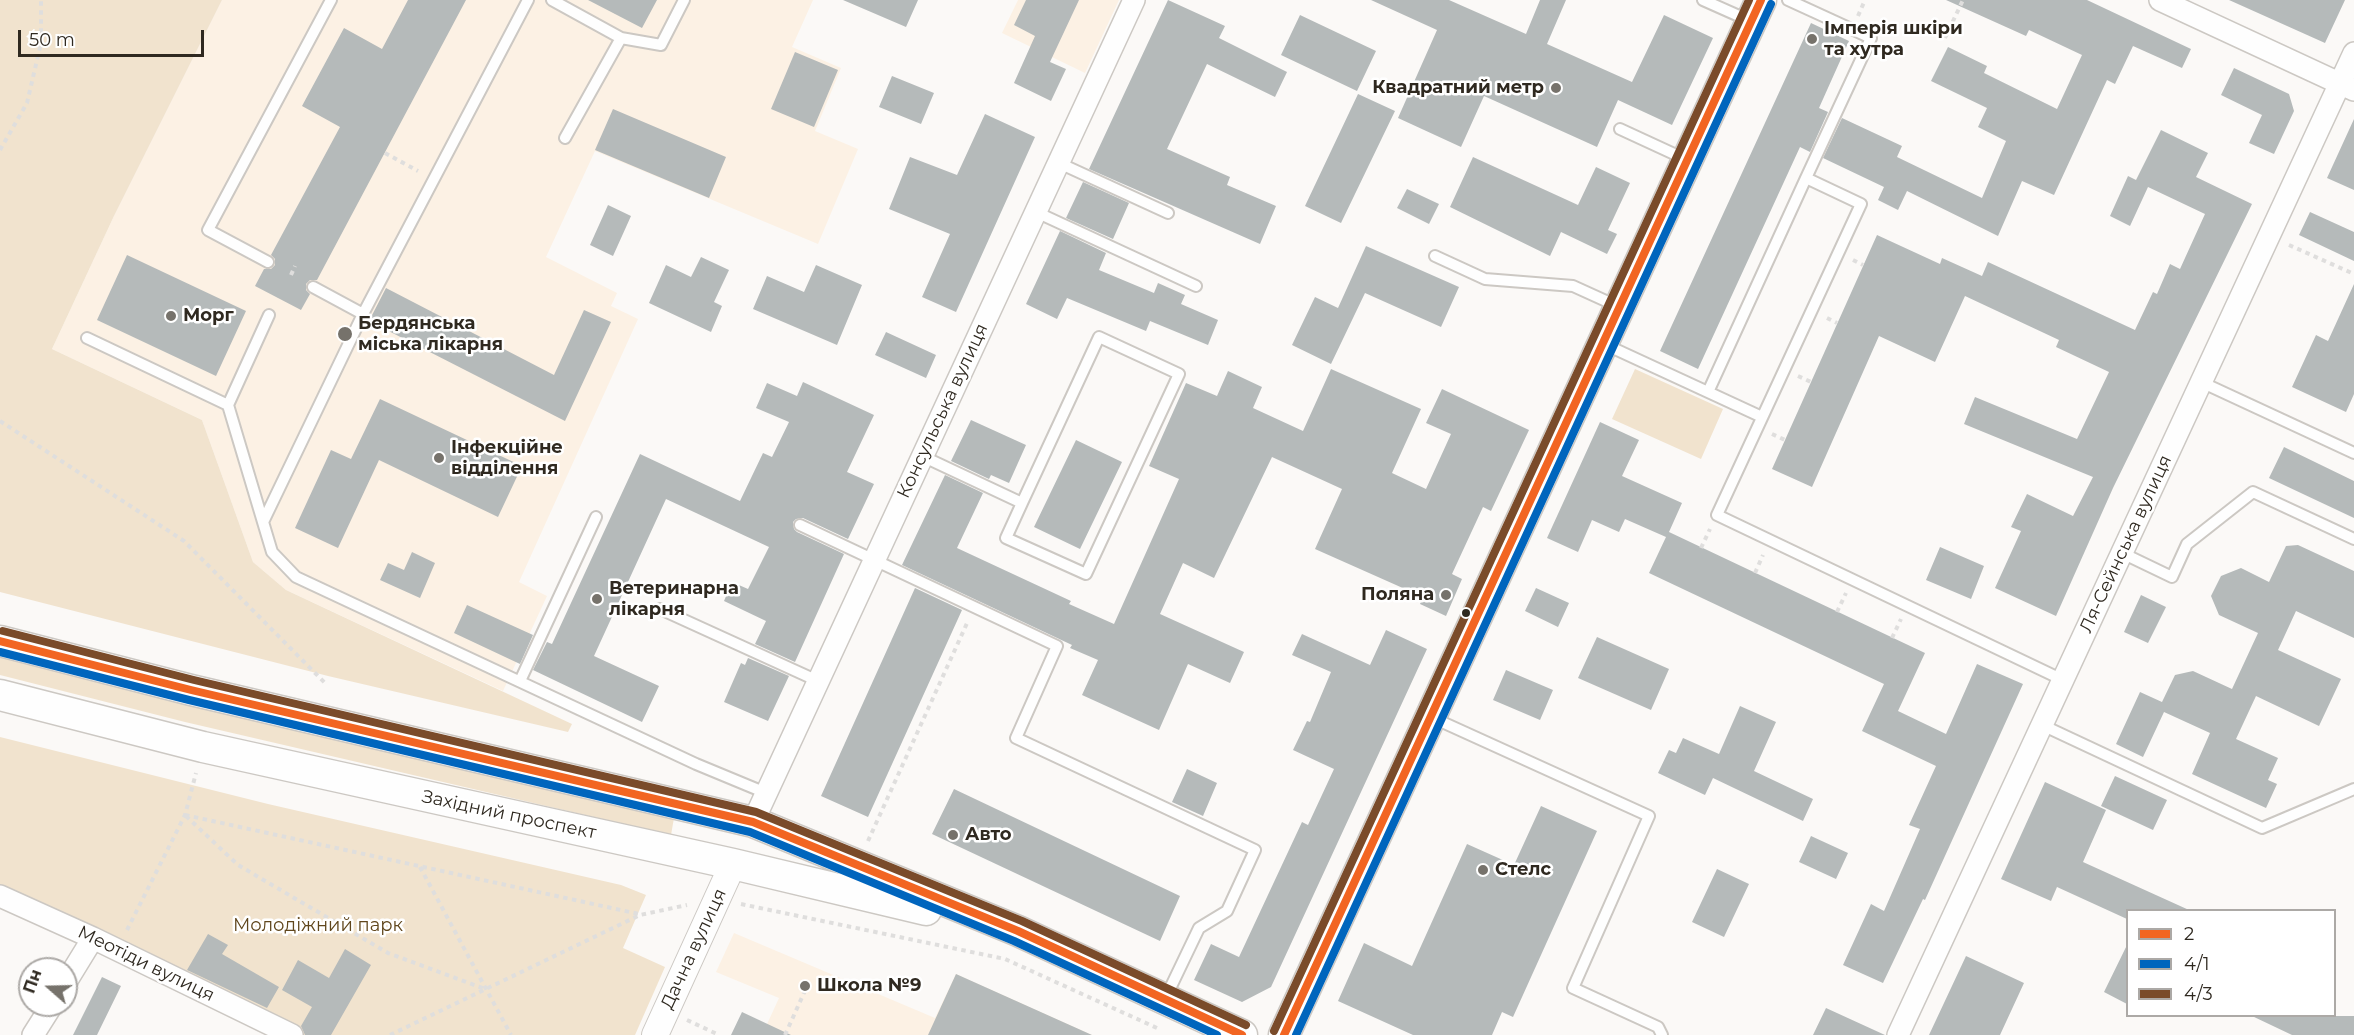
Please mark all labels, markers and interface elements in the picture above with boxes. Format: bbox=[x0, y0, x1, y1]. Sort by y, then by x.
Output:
scale bar bbox=[21, 18, 207, 56]
place label: Імперія шкіри та хутра bbox=[1824, 18, 1963, 60]
text: 50 m bbox=[29, 29, 75, 51]
marker: Імперія шкіри та хутра bbox=[1805, 32, 1819, 46]
place label: Квадратний метр bbox=[1372, 77, 1544, 99]
marker: Квадратний метр bbox=[1549, 81, 1563, 95]
place label: Морг bbox=[183, 305, 234, 327]
marker: Морг bbox=[164, 309, 178, 323]
place label: Бердянська міська лікарня bbox=[358, 313, 503, 356]
street label: Консульська вулиця bbox=[893, 320, 993, 502]
marker: Бердянська міська лікарня bbox=[336, 325, 354, 343]
place label: Інфекційне відділення bbox=[451, 437, 563, 480]
marker: Інфекційне відділення bbox=[432, 451, 446, 465]
street label: Ля-Сейнська вулиця bbox=[2075, 452, 2177, 636]
place label: Ветеринарна лікарня bbox=[609, 578, 739, 620]
place label: Поляна bbox=[1361, 584, 1434, 606]
marker: Поляна bbox=[1439, 588, 1453, 602]
marker: Ветеринарна лікарня bbox=[590, 592, 604, 606]
unlabelled marker bbox=[1460, 607, 1472, 619]
street label: Західний проспект bbox=[420, 786, 598, 844]
place label: Авто bbox=[965, 824, 1012, 846]
marker: Авто bbox=[946, 828, 960, 842]
place label: Стелс bbox=[1495, 859, 1551, 881]
marker: Стелс bbox=[1476, 863, 1490, 877]
street label: Дачна вулиця bbox=[657, 885, 731, 1013]
legend bbox=[2126, 909, 2336, 1017]
park label: Молодіжний парк bbox=[233, 915, 403, 937]
street label: Меотіди вулиця bbox=[74, 922, 218, 1006]
text: 2 bbox=[2184, 923, 2194, 945]
text: 4/1 bbox=[2184, 953, 2209, 975]
north arrow bbox=[18, 957, 78, 1017]
text: Пн bbox=[19, 967, 46, 996]
place label: Школа №9 bbox=[817, 975, 921, 997]
marker: Школа №9 bbox=[798, 979, 812, 993]
text: 4/3 bbox=[2184, 983, 2213, 1005]

